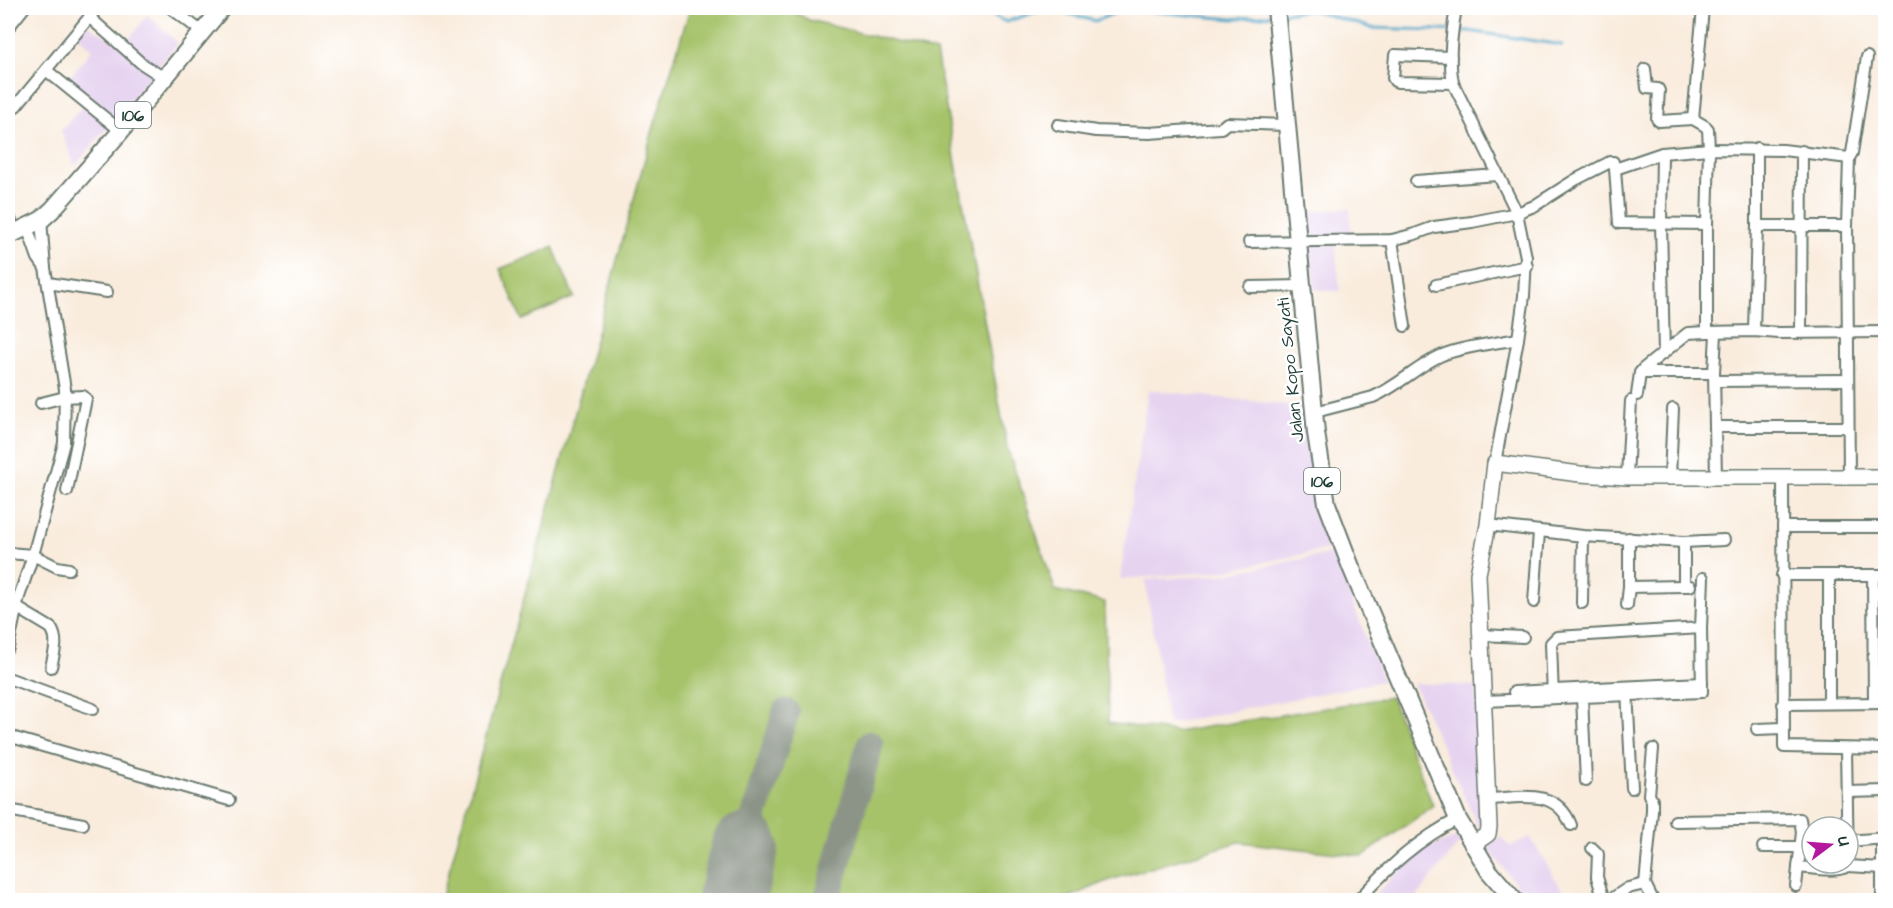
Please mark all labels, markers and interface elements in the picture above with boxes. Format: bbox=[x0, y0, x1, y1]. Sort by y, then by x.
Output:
road number: 106 bbox=[115, 102, 151, 128]
street label: Jalan Kopo Sayati bbox=[1270, 296, 1312, 443]
road number: 106 bbox=[1304, 468, 1340, 494]
north arrow bbox=[1800, 815, 1860, 875]
text: U bbox=[1832, 834, 1855, 849]

